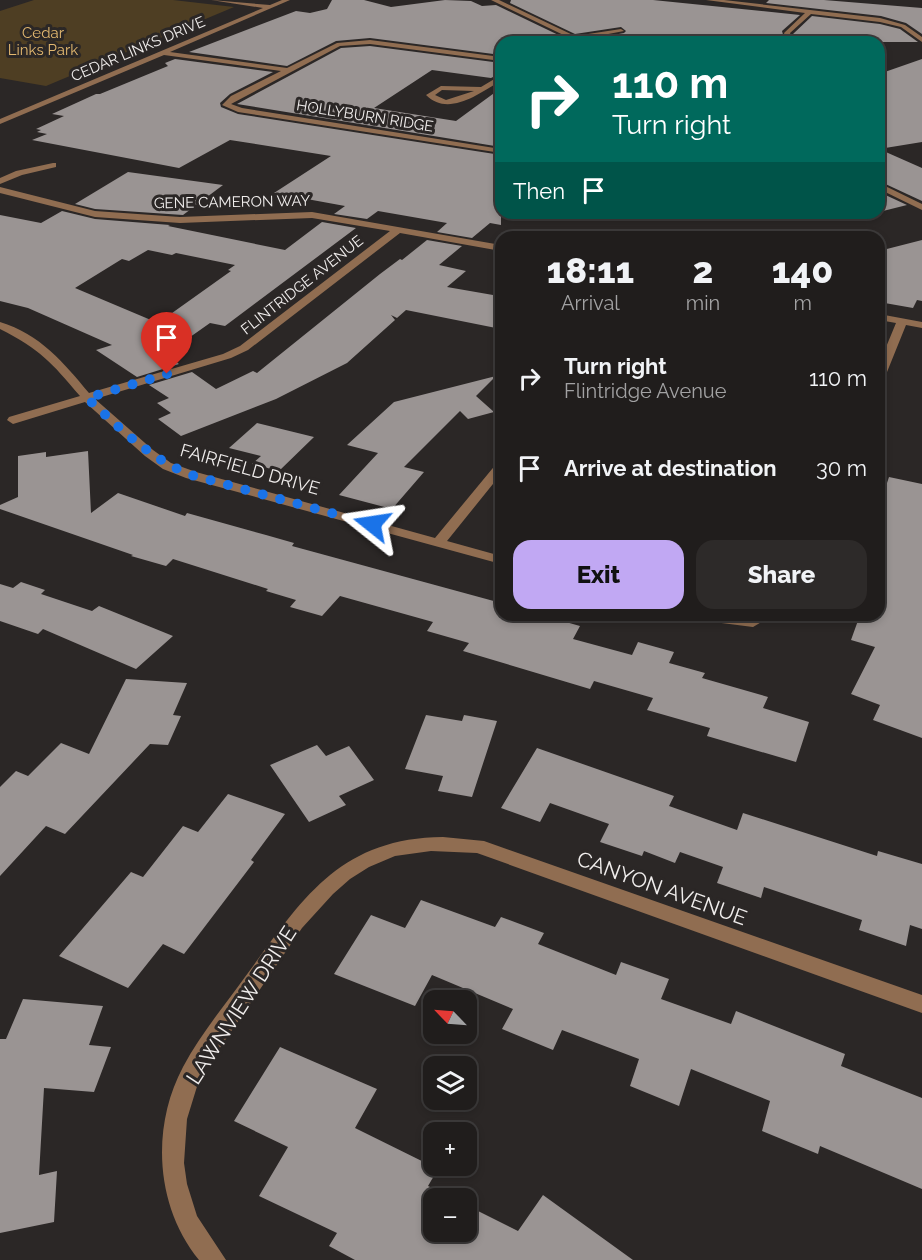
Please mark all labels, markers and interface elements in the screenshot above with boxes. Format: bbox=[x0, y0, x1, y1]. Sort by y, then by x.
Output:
street label: CEDAR LINKS DRIVE bbox=[68, 13, 208, 85]
park label: Cedar Links Park bbox=[8, 24, 78, 59]
text: 110 m bbox=[612, 59, 728, 108]
icon: right bbox=[513, 60, 591, 138]
street label: HOLLYBURN RIDGE bbox=[295, 96, 435, 136]
text: Turn right bbox=[612, 109, 731, 140]
icon: arrive bbox=[577, 174, 610, 207]
text: Then bbox=[513, 178, 565, 204]
street label: GENE CAMERON WAY bbox=[154, 192, 311, 212]
street label: FLINTRIDGE AVENUE bbox=[237, 232, 367, 338]
text: 18:11 bbox=[547, 249, 634, 291]
text: 2 bbox=[693, 249, 713, 291]
text: 140 bbox=[772, 249, 833, 291]
text: Arrival bbox=[561, 291, 620, 315]
text: min bbox=[686, 291, 720, 315]
text: m bbox=[793, 291, 812, 315]
pin bbox=[141, 312, 192, 374]
icon: arrive bbox=[150, 321, 183, 354]
text: Turn right bbox=[564, 353, 667, 379]
icon: right bbox=[513, 362, 546, 395]
text: 110 m bbox=[809, 365, 867, 391]
text: Flintridge Avenue bbox=[564, 379, 726, 403]
street label: FAIRFIELD DRIVE bbox=[178, 439, 322, 499]
icon: arrive bbox=[513, 452, 546, 485]
text: Arrive at destination bbox=[564, 455, 777, 481]
text: 30 m bbox=[816, 455, 867, 481]
position arrow bbox=[340, 492, 404, 556]
button: Exit bbox=[513, 540, 684, 609]
button: Share bbox=[696, 540, 867, 609]
street label: CANYON AVENUE bbox=[574, 846, 750, 930]
street label: LAWNVIEW DRIVE bbox=[181, 921, 301, 1089]
north arrow bbox=[423, 990, 477, 1044]
map controls bbox=[423, 990, 477, 1242]
button: layers bbox=[423, 1056, 477, 1110]
button: + bbox=[423, 1122, 477, 1176]
button: − bbox=[423, 1188, 477, 1242]

